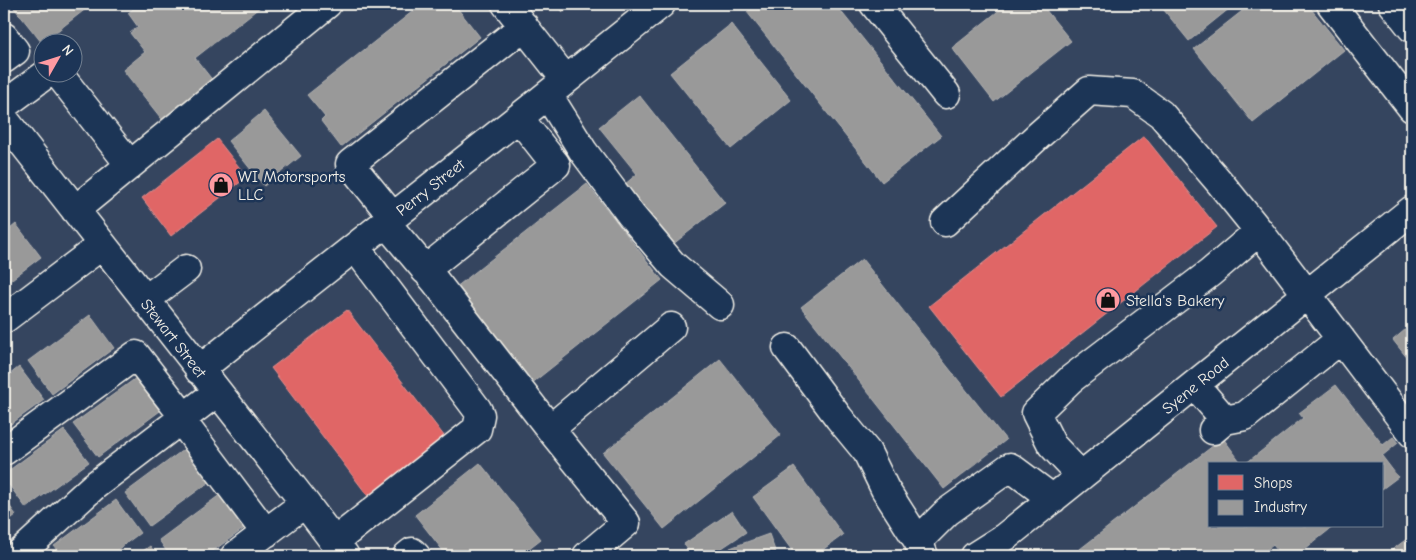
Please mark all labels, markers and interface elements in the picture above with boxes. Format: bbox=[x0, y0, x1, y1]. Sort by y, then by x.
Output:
north arrow bbox=[32, 32, 82, 82]
text: N bbox=[58, 41, 77, 59]
street label: Perry Street bbox=[393, 155, 469, 220]
place label: WI Motorsports LLC bbox=[238, 168, 346, 204]
shop icon: WI Motorsports LLC bbox=[208, 172, 234, 198]
shop icon: Stella's Bakery bbox=[1095, 287, 1121, 313]
place label: Stella's Bakery bbox=[1126, 292, 1225, 310]
street label: Stewart Street bbox=[137, 296, 210, 382]
street label: Syene Road bbox=[1159, 353, 1233, 418]
legend bbox=[1208, 462, 1384, 528]
text: Shops bbox=[1254, 474, 1292, 492]
text: Industry bbox=[1254, 498, 1307, 516]

